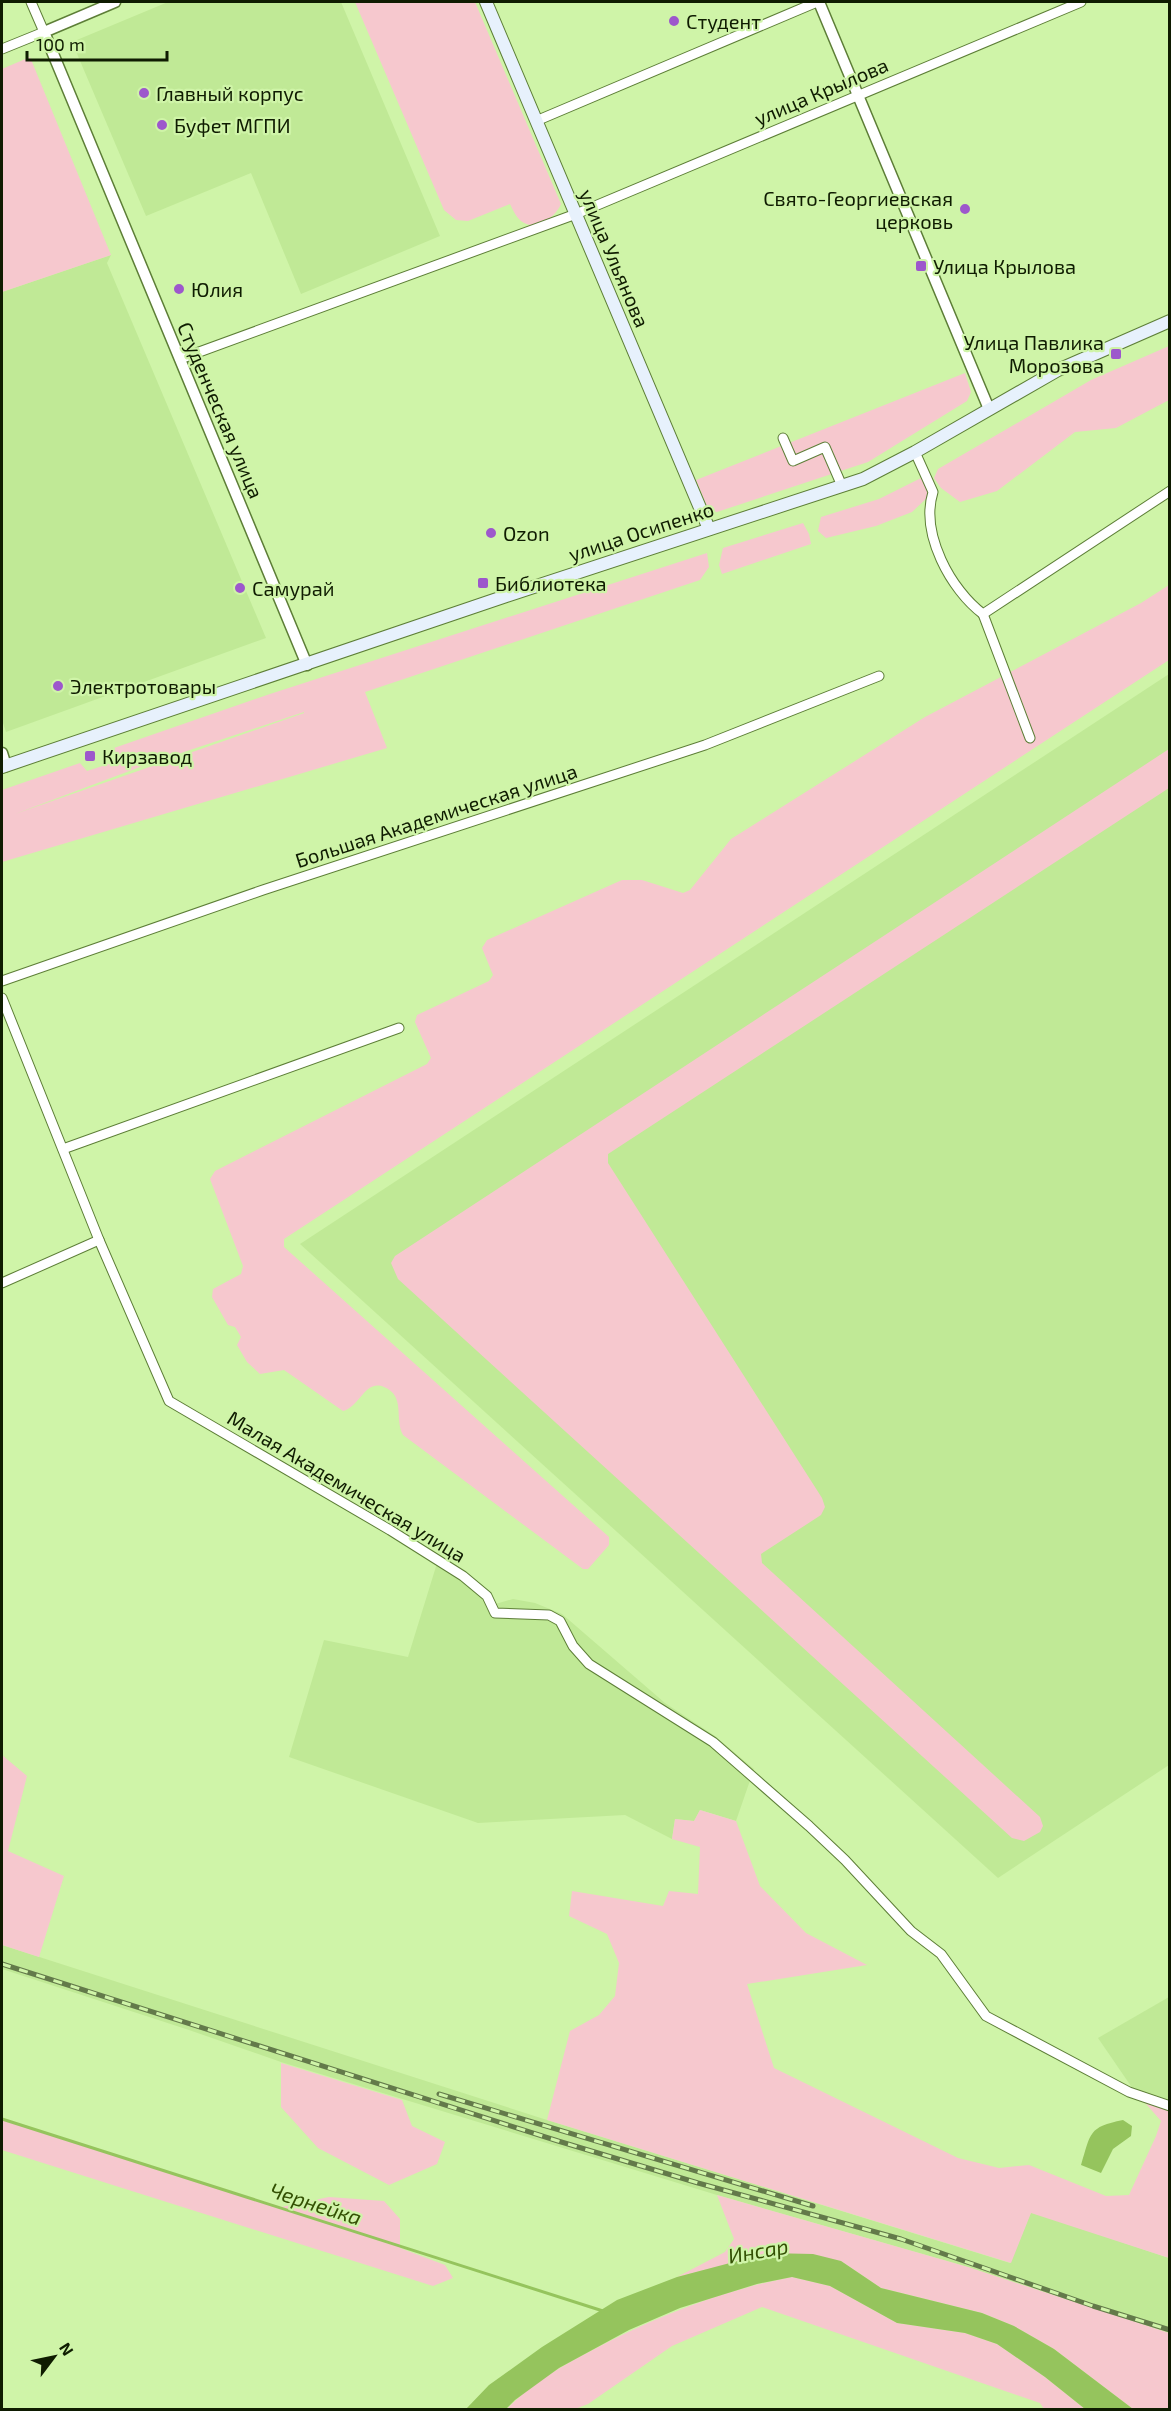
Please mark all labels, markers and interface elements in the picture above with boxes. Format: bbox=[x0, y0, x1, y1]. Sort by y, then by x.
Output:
place label: Студент bbox=[686, 9, 761, 34]
marker: Студент bbox=[667, 14, 681, 28]
scale bar bbox=[27, 24, 166, 62]
text: 100 m bbox=[36, 33, 85, 55]
street label: улица Крылова bbox=[750, 52, 892, 131]
place label: Главный корпус bbox=[156, 81, 304, 106]
marker: Главный корпус bbox=[137, 86, 151, 100]
place label: Буфет МГПИ bbox=[174, 113, 291, 138]
marker: Буфет МГПИ bbox=[155, 118, 169, 132]
street label: улица Ульянова bbox=[574, 185, 655, 331]
place label: Свято-Георгиевская церковь bbox=[763, 186, 953, 233]
marker: Свято-Георгиевская церковь bbox=[958, 202, 972, 216]
place label: Улица Крылова bbox=[933, 254, 1076, 278]
marker: Улица Крылова bbox=[914, 259, 928, 273]
place label: Юлия bbox=[191, 277, 243, 301]
marker: Юлия bbox=[172, 282, 186, 296]
street label: Студенческая улица bbox=[172, 318, 269, 502]
place label: Улица Павлика Морозова bbox=[964, 330, 1104, 377]
marker: Улица Павлика Морозова bbox=[1109, 347, 1123, 361]
street label: улица Осипенко bbox=[565, 496, 717, 567]
place label: Ozon bbox=[503, 521, 550, 545]
marker: Ozon bbox=[484, 526, 498, 540]
place label: Библиотека bbox=[495, 571, 607, 595]
place label: Самурай bbox=[252, 576, 334, 601]
marker: Библиотека bbox=[476, 576, 490, 590]
marker: Самурай bbox=[233, 581, 247, 595]
place label: Электротовары bbox=[70, 674, 216, 698]
marker: Электротовары bbox=[51, 679, 65, 693]
place label: Кирзавод bbox=[102, 744, 192, 768]
marker: Кирзавод bbox=[83, 749, 97, 763]
street label: Большая Академическая улица bbox=[292, 758, 580, 873]
street label: Малая Академическая улица bbox=[223, 1405, 471, 1568]
water label: Чернейка bbox=[267, 2176, 365, 2230]
water label: Инсар bbox=[726, 2232, 790, 2268]
north arrow bbox=[24, 2327, 84, 2387]
text: N bbox=[56, 2339, 78, 2359]

